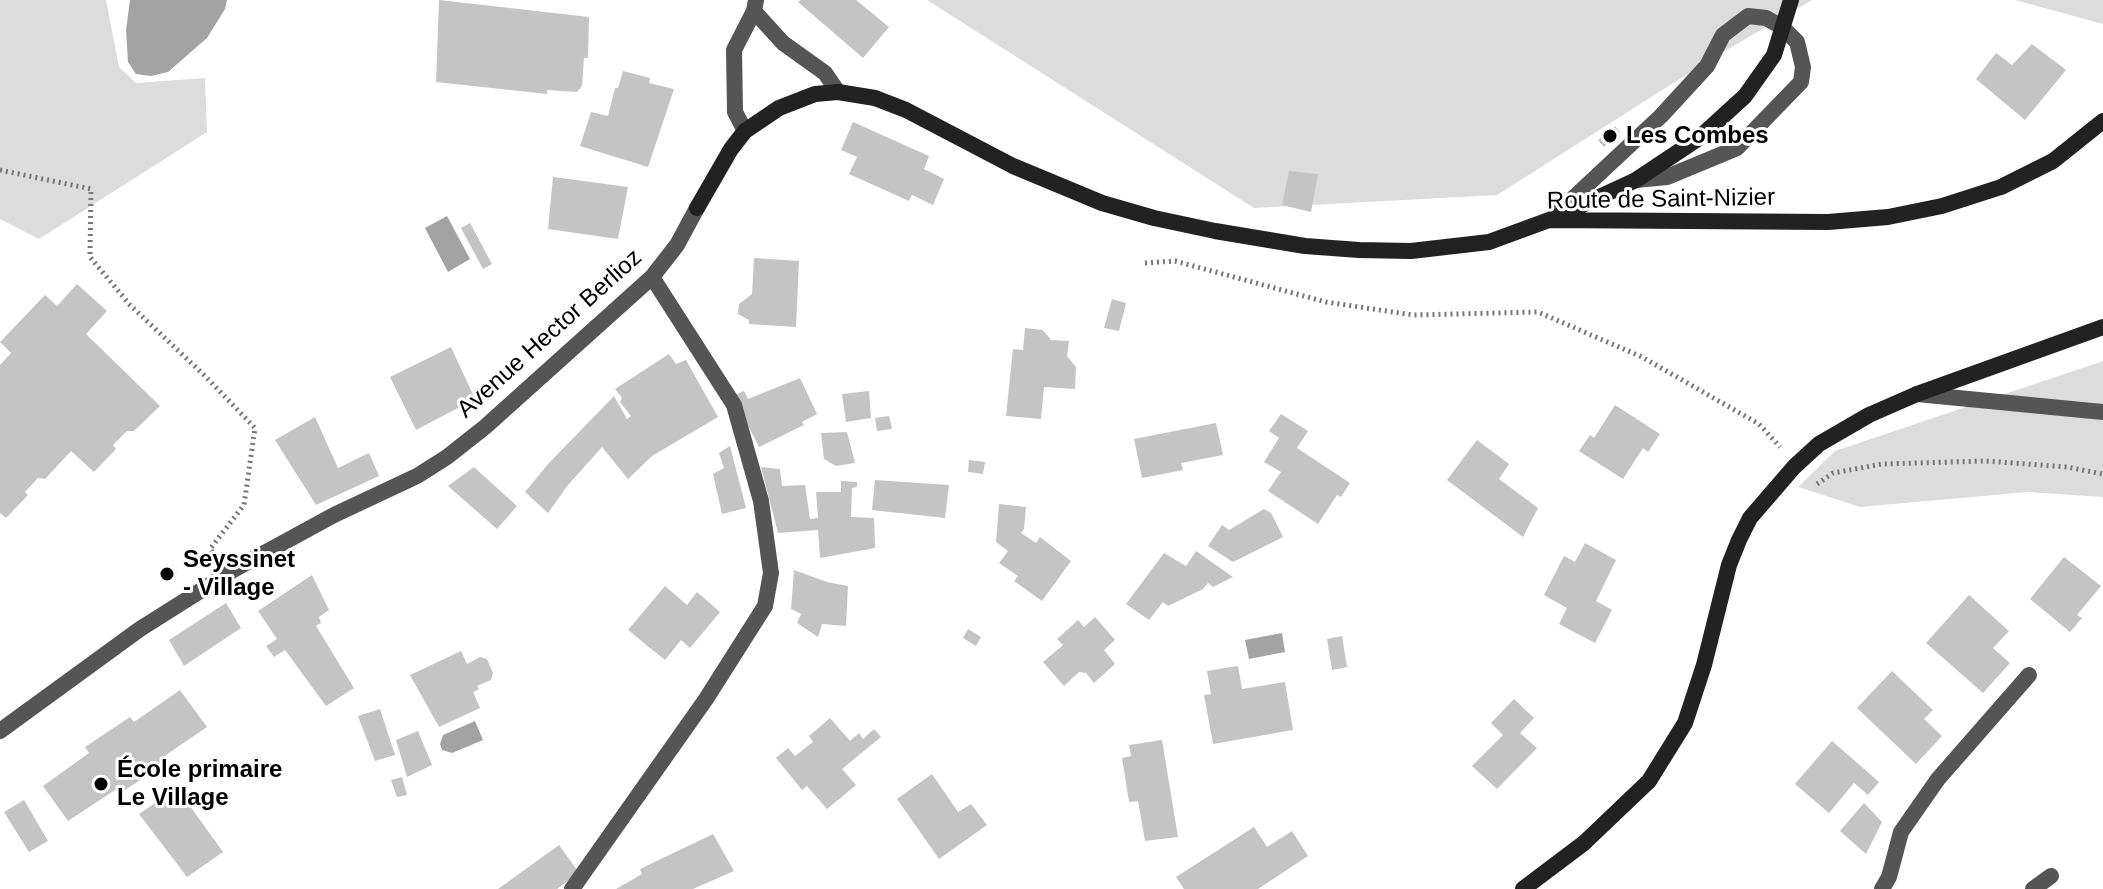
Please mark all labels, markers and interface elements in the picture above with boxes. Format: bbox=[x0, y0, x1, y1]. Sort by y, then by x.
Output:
place label: Les Combes bbox=[1626, 122, 1769, 150]
marker: Les Combes bbox=[1601, 127, 1619, 145]
street label: Route de Saint-Nizier bbox=[1547, 184, 1775, 216]
street label: Avenue Hector Berlioz bbox=[452, 244, 648, 424]
place label: Seyssinet - Village bbox=[183, 546, 295, 602]
marker: Seyssinet - Village bbox=[158, 565, 176, 583]
place label: École primaire Le Village bbox=[117, 756, 282, 812]
marker: École primaire Le Village bbox=[92, 775, 110, 793]

